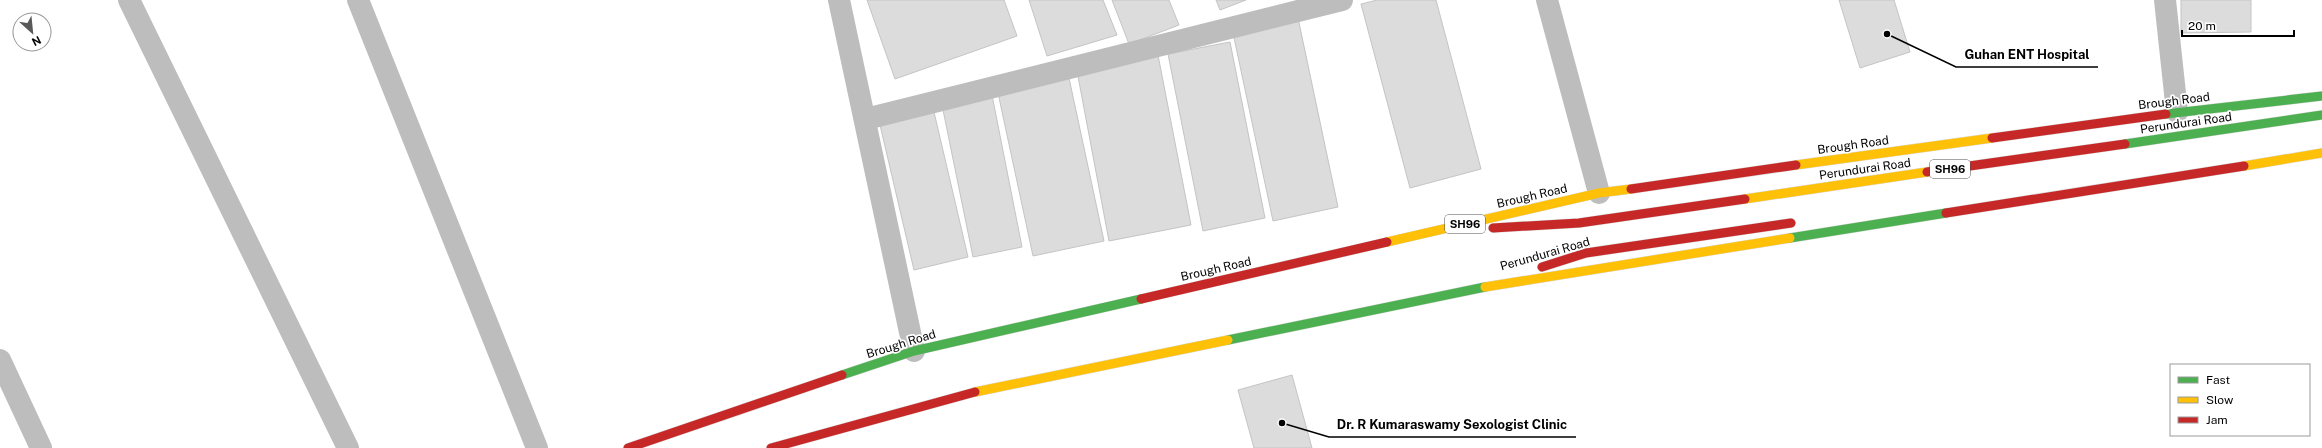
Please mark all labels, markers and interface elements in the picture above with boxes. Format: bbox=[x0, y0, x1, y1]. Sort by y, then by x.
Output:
north arrow bbox=[12, 12, 52, 52]
scale bar bbox=[2182, 12, 2294, 38]
text: 20 m bbox=[2188, 19, 2216, 33]
text: N bbox=[30, 34, 43, 48]
callout: Guhan ENT Hospital bbox=[1956, 42, 2098, 67]
text: Guhan ENT Hospital bbox=[1964, 47, 2090, 62]
street label: Brough Road bbox=[2137, 90, 2211, 112]
street label: Perundurai Road bbox=[2139, 110, 2233, 136]
street label: Brough Road bbox=[1816, 133, 1890, 157]
street label: Perundurai Road bbox=[1818, 156, 1912, 182]
road number: SH96 bbox=[1930, 160, 1970, 178]
street label: Brough Road bbox=[1495, 181, 1569, 211]
road number: SH96 bbox=[1445, 215, 1485, 233]
street label: Perundurai Road bbox=[1499, 235, 1591, 273]
street label: Brough Road bbox=[1179, 254, 1253, 284]
street label: Brough Road bbox=[864, 327, 938, 361]
legend bbox=[2170, 364, 2310, 436]
text: Fast bbox=[2206, 373, 2231, 387]
text: Slow bbox=[2206, 393, 2234, 407]
callout: Dr. R Kumaraswamy Sexologist Clinic bbox=[1329, 412, 1576, 437]
text: Jam bbox=[2206, 413, 2228, 427]
text: Dr. R Kumaraswamy Sexologist Clinic bbox=[1337, 417, 1567, 432]

